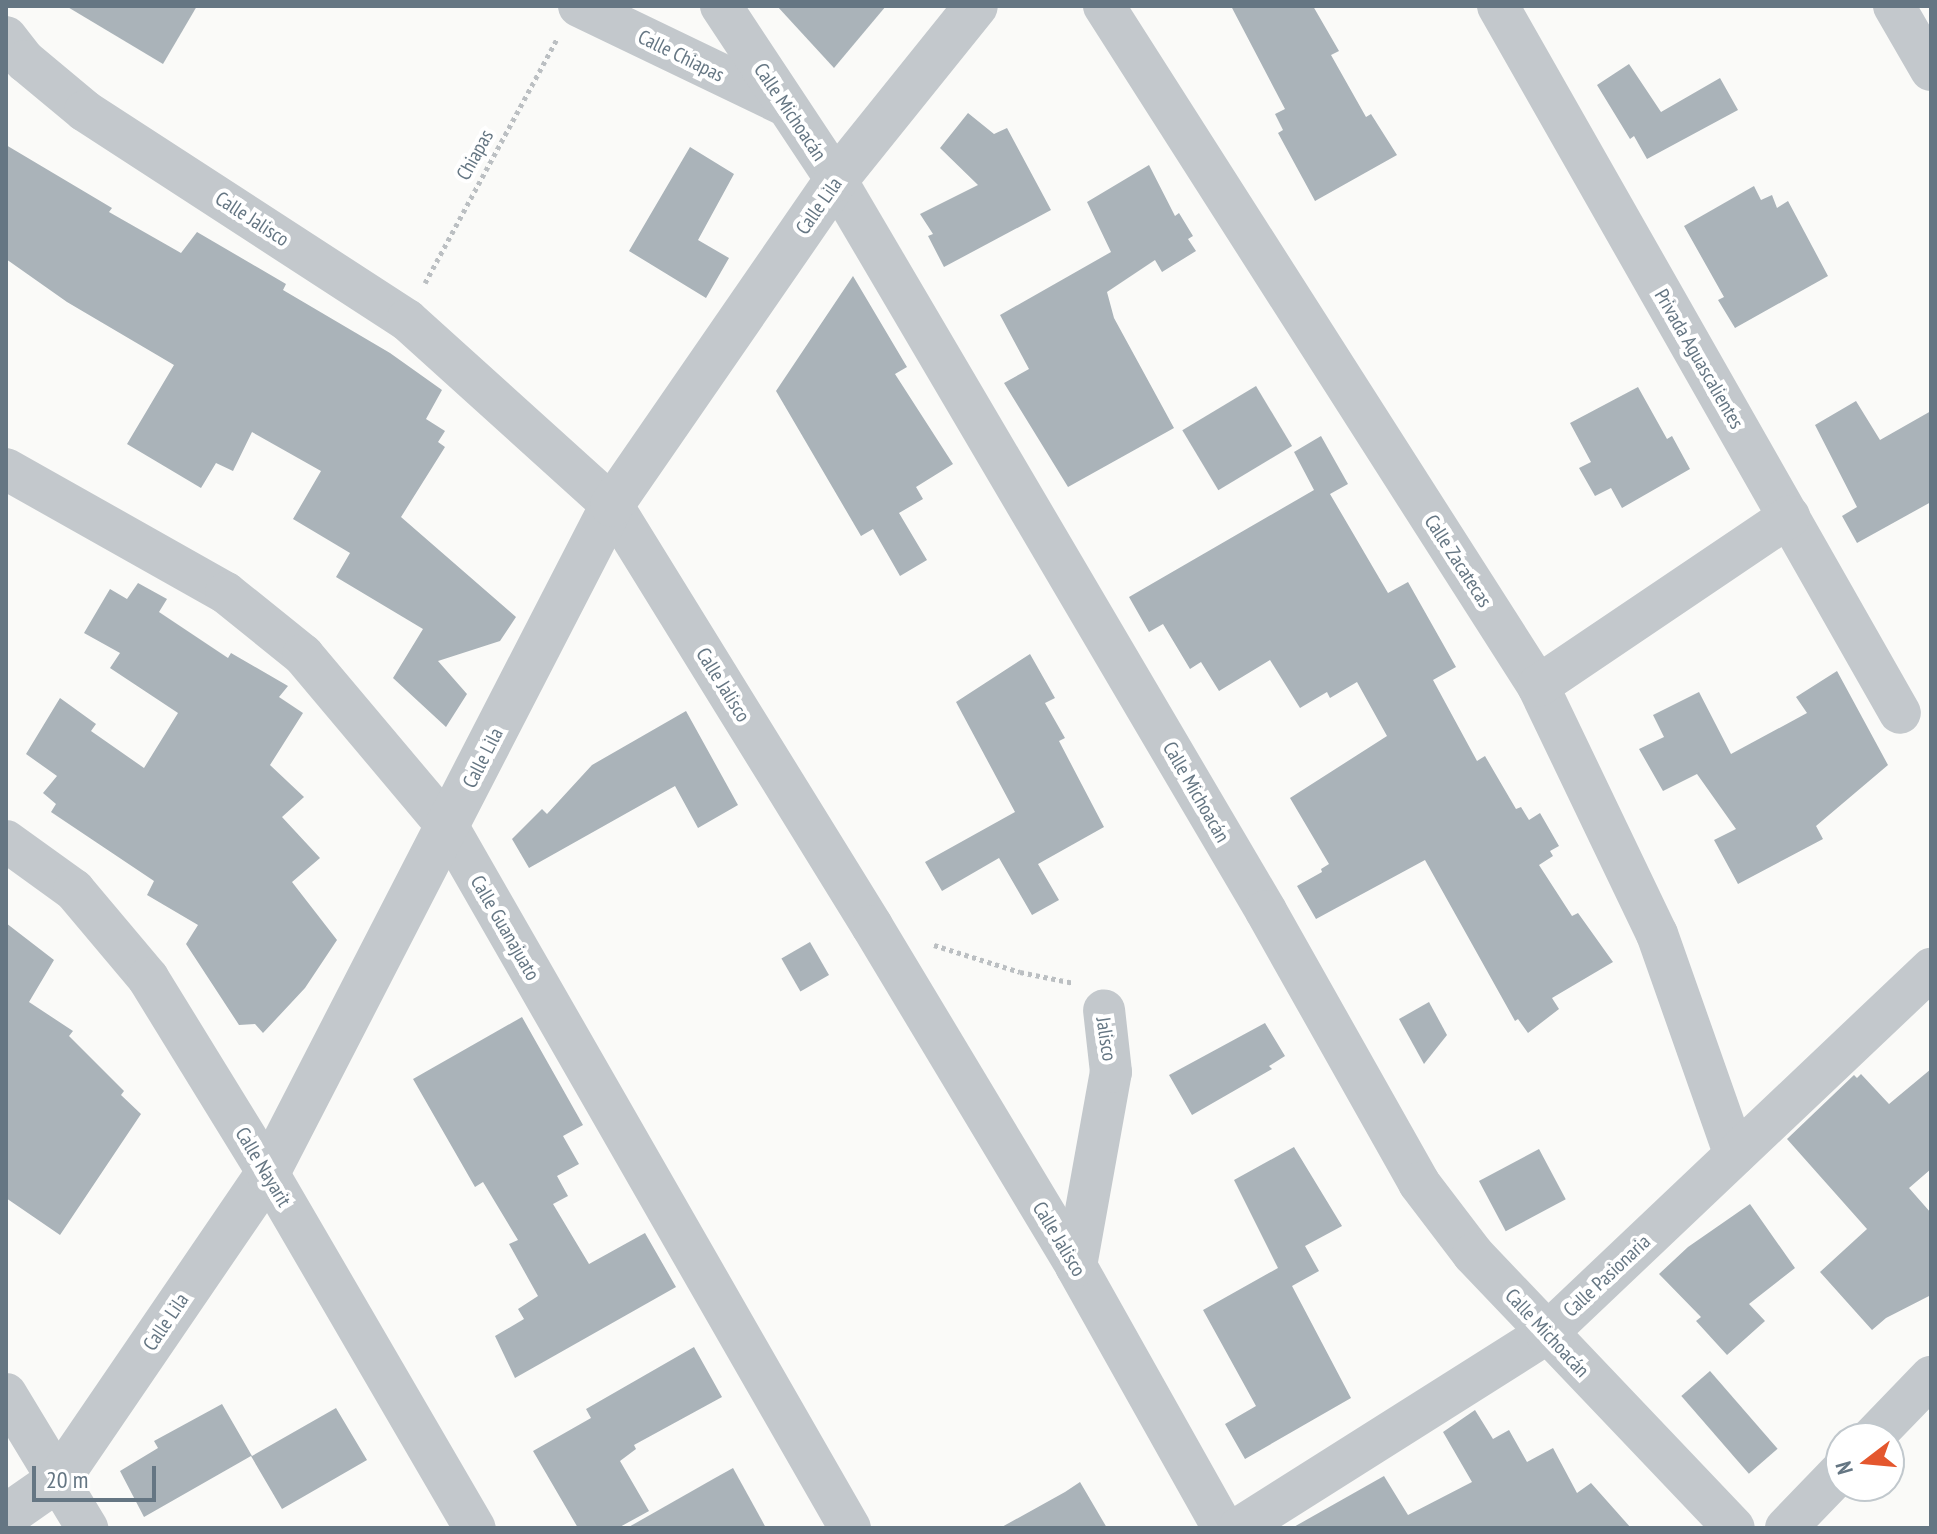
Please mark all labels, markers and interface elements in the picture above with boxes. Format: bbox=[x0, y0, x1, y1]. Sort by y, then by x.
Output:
street label: Calle Chiapas bbox=[634, 25, 728, 87]
street label: Calle Michoacán bbox=[749, 59, 831, 165]
street label: Chiapas bbox=[451, 126, 499, 184]
street label: Calle Lila bbox=[791, 173, 847, 239]
street label: Calle Jalisco bbox=[211, 186, 293, 252]
street label: Privada Aguascalientes bbox=[1649, 285, 1749, 433]
street label: Calle Zacatecas bbox=[1419, 510, 1497, 612]
street label: Calle Jalisco bbox=[691, 644, 755, 726]
street label: Calle Lila bbox=[458, 724, 508, 792]
street label: Calle Michoacán bbox=[1158, 737, 1234, 847]
street label: Calle Guanajuato bbox=[465, 871, 545, 985]
street label: Jalisco bbox=[1091, 1015, 1121, 1063]
street label: Calle Nayarit bbox=[230, 1123, 296, 1211]
street label: Calle Jalisco bbox=[1027, 1197, 1091, 1281]
street label: Calle Pasionaria bbox=[1559, 1230, 1655, 1322]
street label: Calle Michoacán bbox=[1500, 1284, 1594, 1382]
street label: Calle Lila bbox=[138, 1289, 194, 1355]
north arrow bbox=[1825, 1422, 1905, 1502]
scale bar bbox=[36, 1450, 160, 1500]
text: N bbox=[1829, 1458, 1859, 1478]
text: 20 m bbox=[46, 1464, 88, 1495]

